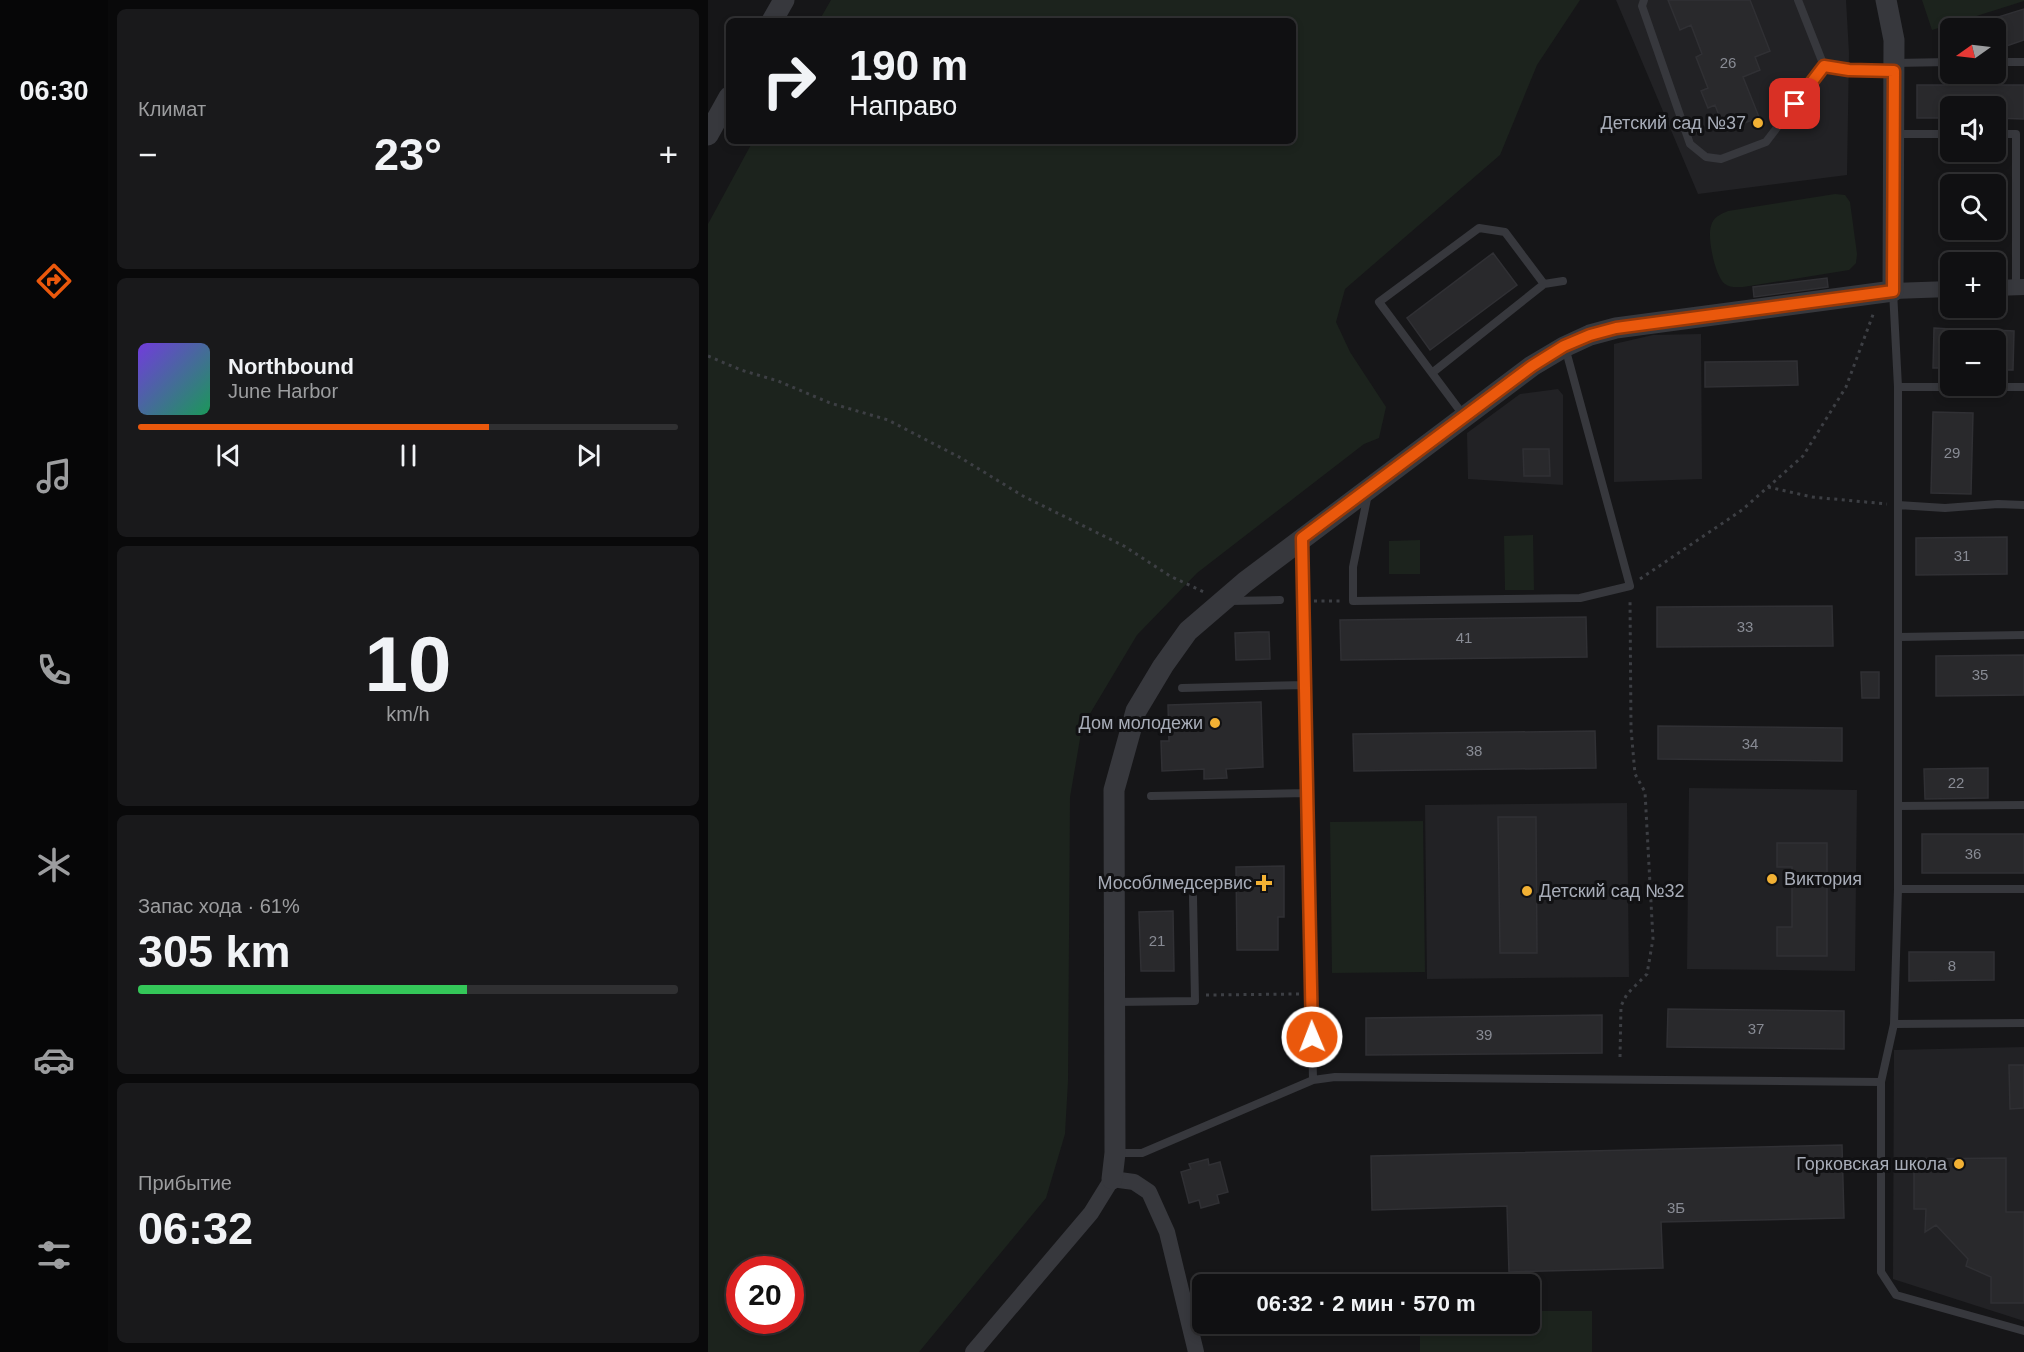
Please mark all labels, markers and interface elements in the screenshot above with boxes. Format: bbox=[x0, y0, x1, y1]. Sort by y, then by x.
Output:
north arrow bbox=[1940, 18, 2006, 84]
map controls bbox=[1940, 18, 2006, 396]
icon: right bbox=[750, 42, 828, 120]
text: 190 m bbox=[849, 42, 968, 89]
house number: 26 bbox=[1720, 54, 1736, 71]
text: 06:30 bbox=[19, 76, 89, 106]
pin bbox=[1769, 78, 1820, 129]
icon: arrive bbox=[1778, 87, 1811, 120]
text: Направо bbox=[849, 91, 957, 121]
button: sound bbox=[1940, 96, 2006, 162]
text: Климат bbox=[138, 98, 206, 120]
place label: Детский сад №37 bbox=[1601, 113, 1746, 133]
marker: Детский сад №37 bbox=[1751, 116, 1765, 130]
text: 23° bbox=[374, 129, 442, 180]
text: − bbox=[138, 136, 157, 173]
text: + bbox=[659, 136, 678, 173]
button: search bbox=[1940, 174, 2006, 240]
button: + bbox=[1940, 252, 2006, 318]
icon: directions bbox=[33, 260, 75, 302]
button: − bbox=[1940, 330, 2006, 396]
text: Northbound bbox=[228, 354, 354, 379]
text: June Harbor bbox=[228, 380, 338, 402]
icon: previous bbox=[212, 439, 245, 472]
icon: pause bbox=[392, 439, 425, 472]
icon: next bbox=[572, 439, 605, 472]
house number: 29 bbox=[1944, 444, 1960, 461]
icon: music bbox=[33, 455, 75, 497]
house number: 31 bbox=[1954, 547, 1970, 564]
house number: 33 bbox=[1737, 618, 1753, 635]
text: 10 bbox=[365, 620, 451, 708]
house number: 41 bbox=[1456, 629, 1472, 646]
icon: phone bbox=[33, 649, 75, 691]
house number: 35 bbox=[1972, 666, 1988, 683]
text: km/h bbox=[386, 703, 430, 725]
place label: Дом молодежи bbox=[1079, 713, 1203, 733]
marker: Дом молодежи bbox=[1208, 716, 1222, 730]
house number: 34 bbox=[1742, 735, 1758, 752]
house number: 38 bbox=[1466, 742, 1482, 759]
house number: 22 bbox=[1948, 774, 1964, 791]
icon: climate bbox=[33, 844, 75, 886]
house number: 36 bbox=[1965, 845, 1981, 862]
place label: Виктория bbox=[1784, 869, 1862, 889]
marker: Виктория bbox=[1765, 872, 1779, 886]
place label: Мособлмедсервис bbox=[1097, 873, 1252, 893]
marker: Мособлмедсервис bbox=[1257, 876, 1271, 890]
place label: Детский сад №32 bbox=[1539, 881, 1684, 901]
marker: Детский сад №32 bbox=[1520, 884, 1534, 898]
text: Запас хода · 61% bbox=[138, 895, 300, 917]
text: 305 km bbox=[138, 926, 291, 977]
house number: 21 bbox=[1149, 932, 1165, 949]
house number: 8 bbox=[1948, 957, 1956, 974]
position arrow bbox=[1280, 1005, 1344, 1069]
house number: 37 bbox=[1748, 1020, 1764, 1037]
house number: 39 bbox=[1476, 1026, 1492, 1043]
icon: car bbox=[33, 1039, 75, 1081]
place label: Горковская школа bbox=[1796, 1154, 1948, 1174]
marker: Горковская школа bbox=[1952, 1157, 1966, 1171]
text: Прибытие bbox=[138, 1172, 232, 1194]
house number: 3Б bbox=[1667, 1199, 1685, 1216]
text: 06:32 bbox=[138, 1203, 253, 1254]
icon: filters bbox=[33, 1234, 75, 1276]
speed limit sign: 20 bbox=[726, 1256, 804, 1334]
text: 06:32 · 2 мин · 570 m bbox=[1256, 1291, 1476, 1316]

